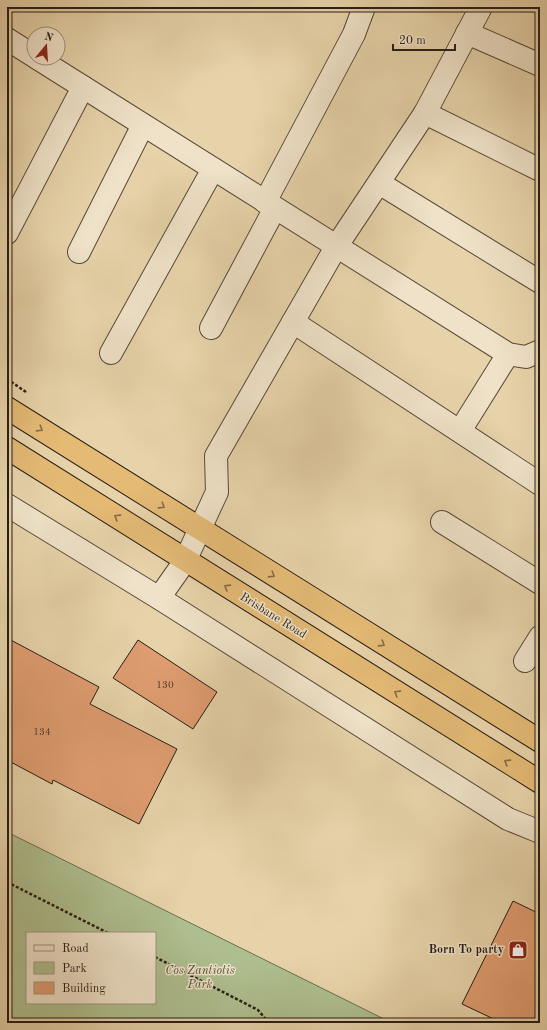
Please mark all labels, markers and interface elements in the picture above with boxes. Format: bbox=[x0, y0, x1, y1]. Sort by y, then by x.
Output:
north arrow bbox=[26, 26, 66, 66]
scale bar bbox=[393, 26, 455, 52]
text: N bbox=[43, 31, 55, 45]
text: 20 m bbox=[399, 35, 426, 47]
one-way arrow bbox=[36, 424, 43, 431]
one-way arrow bbox=[158, 501, 165, 508]
one-way arrow bbox=[114, 515, 121, 522]
one-way arrow bbox=[268, 570, 275, 577]
one-way arrow bbox=[224, 584, 231, 591]
street label: Brisbane Road bbox=[238, 591, 308, 641]
one-way arrow bbox=[378, 639, 385, 646]
house number: 130 bbox=[156, 680, 174, 690]
one-way arrow bbox=[394, 690, 401, 697]
house number: 134 bbox=[33, 727, 51, 737]
one-way arrow bbox=[504, 759, 511, 767]
legend bbox=[26, 932, 156, 1004]
shop icon: Born To party bbox=[507, 939, 529, 961]
text: Road bbox=[62, 943, 89, 955]
place label: Born To party bbox=[428, 944, 504, 956]
text: Park bbox=[62, 963, 87, 975]
park label: Cos Zantiotis Park bbox=[165, 965, 235, 991]
text: Building bbox=[62, 983, 106, 995]

